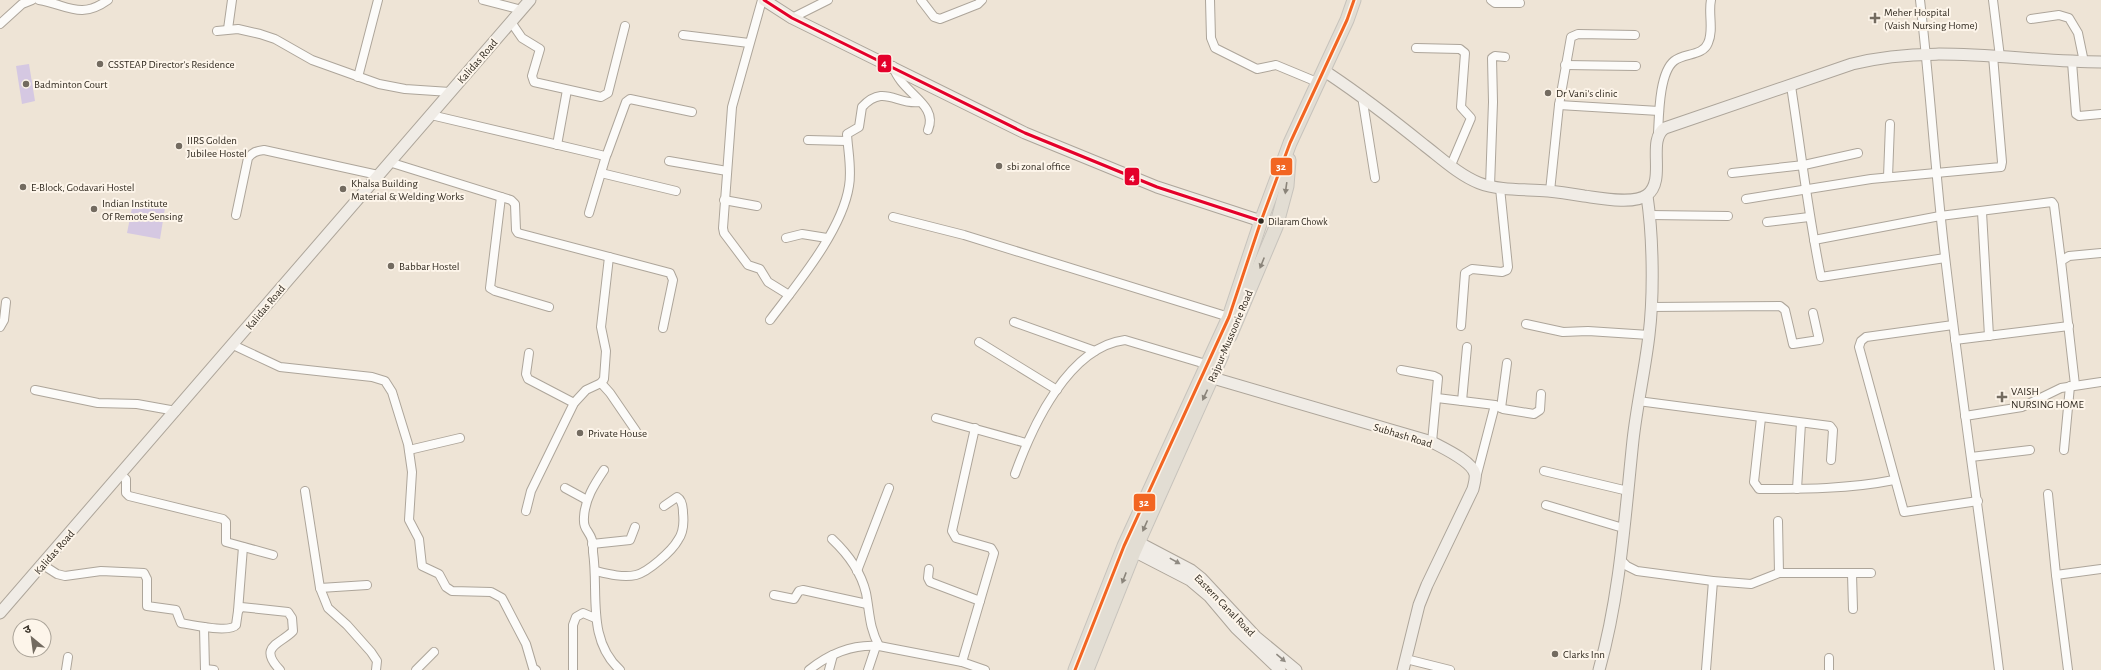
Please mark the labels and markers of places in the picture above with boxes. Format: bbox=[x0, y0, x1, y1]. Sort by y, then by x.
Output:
place label: Meher Hospital (Vaish Nursing Home) bbox=[1884, 7, 1978, 31]
marker: Meher Hospital (Vaish Nursing Home) bbox=[1869, 12, 1881, 24]
marker: CSSTEAP Director's Residence bbox=[95, 59, 105, 69]
place label: CSSTEAP Director's Residence bbox=[108, 59, 235, 70]
marker: Badminton Court bbox=[21, 79, 31, 89]
place label: Badminton Court bbox=[34, 79, 108, 90]
marker: Dr Vani's clinic bbox=[1543, 88, 1553, 98]
place label: Dr Vani's clinic bbox=[1556, 88, 1618, 99]
place label: IIRS Golden Jubilee Hostel bbox=[187, 135, 247, 159]
marker: IIRS Golden Jubilee Hostel bbox=[174, 141, 184, 151]
marker: sbi zonal office bbox=[994, 161, 1004, 171]
place label: sbi zonal office bbox=[1007, 161, 1070, 172]
place label: Khalsa Building Material & Welding Works bbox=[351, 178, 464, 202]
marker: E-Block, Godavari Hostel bbox=[18, 182, 28, 192]
place label: E-Block, Godavari Hostel bbox=[31, 182, 134, 193]
marker: Khalsa Building Material & Welding Works bbox=[338, 184, 348, 194]
place label: Indian Institute Of Remote Sensing bbox=[102, 198, 183, 222]
marker: Indian Institute Of Remote Sensing bbox=[89, 204, 99, 214]
marker: Dilaram Chowk bbox=[1256, 216, 1266, 226]
place label: Dilaram Chowk bbox=[1268, 217, 1328, 227]
marker: Babbar Hostel bbox=[386, 261, 396, 271]
place label: Babbar Hostel bbox=[399, 261, 460, 272]
place label: VAISH NURSING HOME bbox=[2011, 386, 2084, 410]
marker: VAISH NURSING HOME bbox=[1996, 391, 2008, 403]
marker: Private House bbox=[575, 428, 585, 438]
place label: Private House bbox=[588, 428, 647, 439]
marker: Clarks Inn bbox=[1550, 649, 1560, 659]
place label: Clarks Inn bbox=[1563, 649, 1605, 660]

